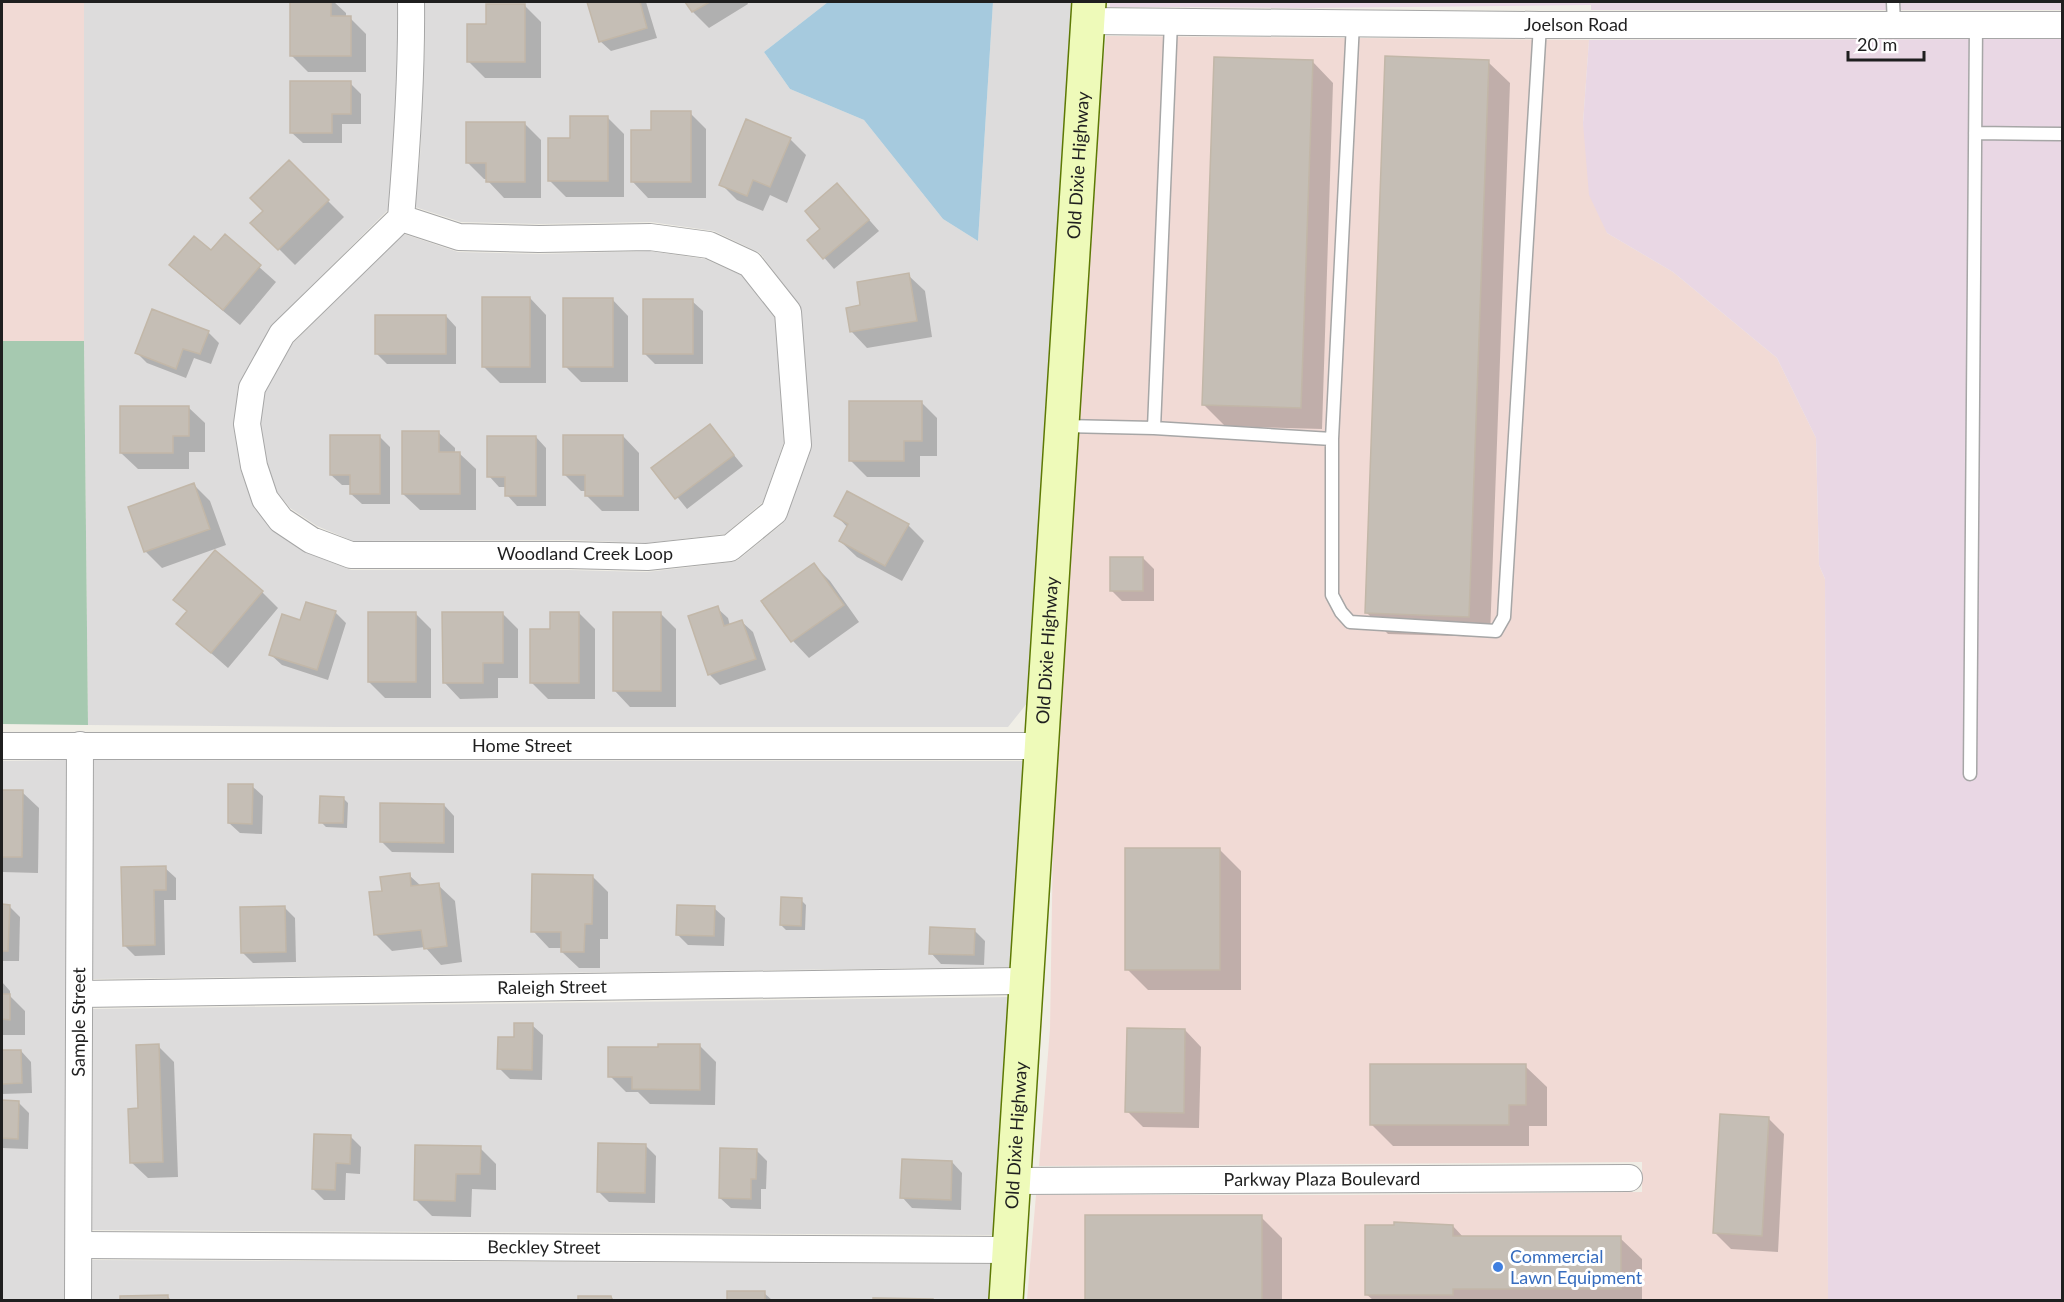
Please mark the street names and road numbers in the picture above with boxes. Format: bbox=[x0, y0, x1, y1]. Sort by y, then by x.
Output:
street label: Joelson Road bbox=[1524, 13, 1628, 35]
street label: Old Dixie Highway bbox=[1062, 90, 1093, 240]
street label: Woodland Creek Loop bbox=[497, 542, 673, 564]
street label: Old Dixie Highway bbox=[1031, 575, 1062, 725]
street label: Home Street bbox=[472, 734, 573, 756]
street label: Sample Street bbox=[67, 967, 89, 1077]
street label: Raleigh Street bbox=[497, 975, 607, 998]
street label: Old Dixie Highway bbox=[1000, 1060, 1031, 1210]
street label: Parkway Plaza Boulevard bbox=[1224, 1167, 1420, 1190]
street label: Beckley Street bbox=[487, 1235, 601, 1258]

